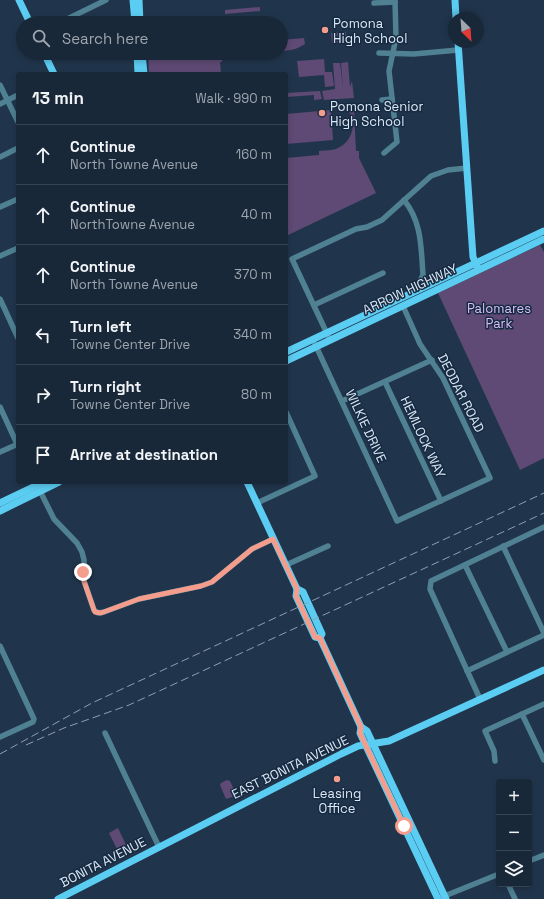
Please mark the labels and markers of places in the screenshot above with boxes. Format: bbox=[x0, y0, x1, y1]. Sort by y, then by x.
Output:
place label: Pomona High School bbox=[333, 15, 407, 47]
marker: Pomona High School bbox=[320, 25, 330, 35]
place label: Pomona Senior High School bbox=[330, 98, 423, 130]
marker: Pomona Senior High School bbox=[317, 108, 327, 118]
marker: Leasing Office bbox=[332, 774, 342, 784]
place label: Leasing Office bbox=[313, 785, 361, 817]

